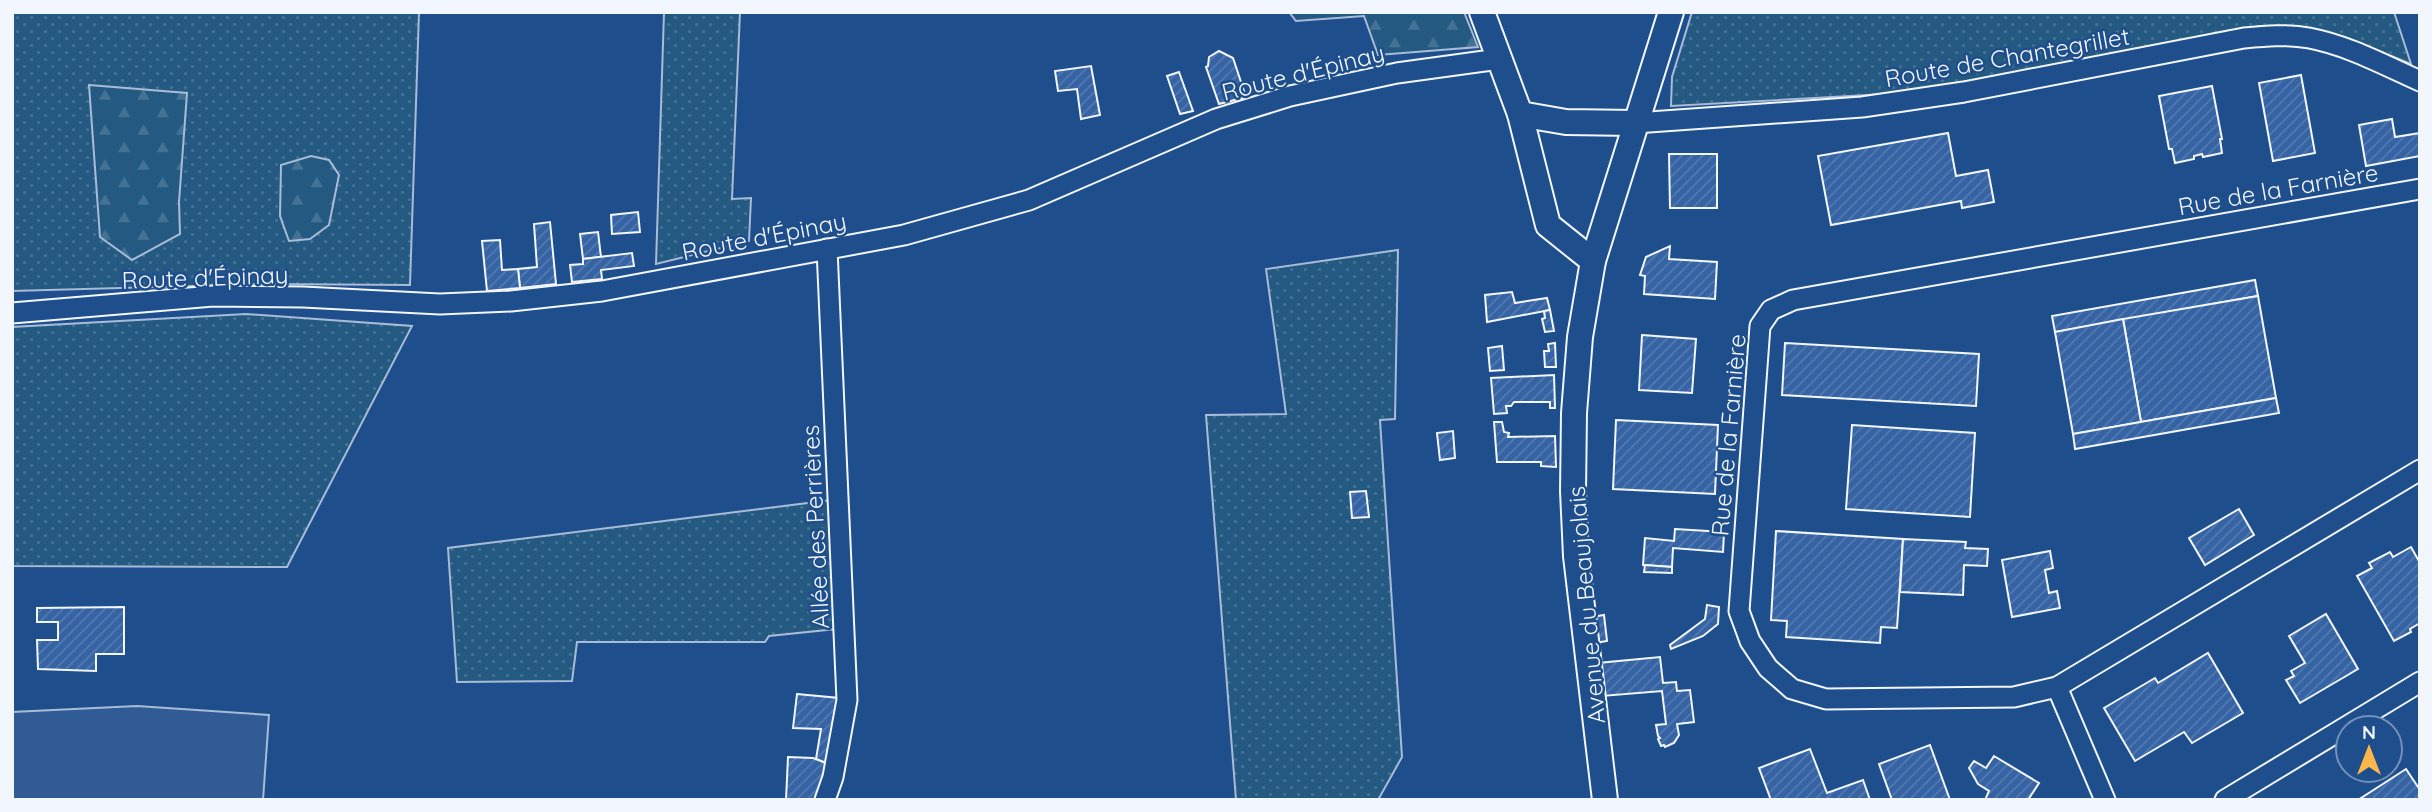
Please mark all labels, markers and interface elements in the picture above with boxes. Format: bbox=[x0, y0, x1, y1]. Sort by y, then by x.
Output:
street label: Route de Chantegrillet bbox=[1882, 21, 2132, 93]
street label: Route d'Épinay bbox=[1218, 37, 1388, 107]
street label: Rue de la Farnière bbox=[2176, 157, 2380, 221]
street label: Route d'Épinay bbox=[679, 205, 849, 267]
street label: Route d'Épinay bbox=[121, 259, 289, 295]
street label: Rue de la Farnière bbox=[1704, 333, 1752, 537]
street label: Allée des Perrières bbox=[795, 424, 835, 630]
street label: Avenue du Beaujolais bbox=[1561, 485, 1611, 725]
north arrow bbox=[2334, 714, 2404, 784]
text: N bbox=[2362, 720, 2376, 744]

